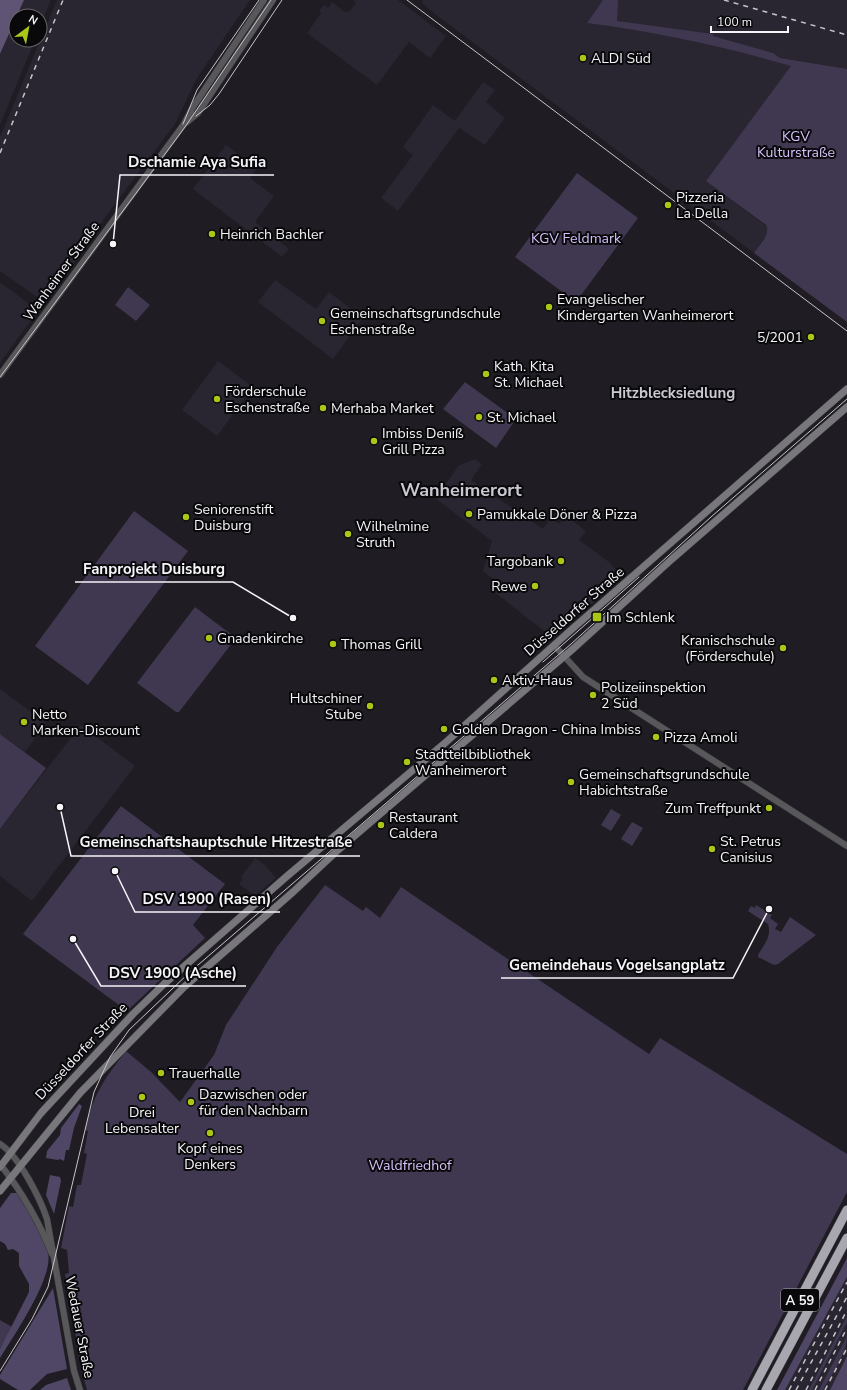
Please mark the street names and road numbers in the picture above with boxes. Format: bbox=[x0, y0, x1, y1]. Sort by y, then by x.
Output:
street label: Wanheimer Straße bbox=[19, 218, 104, 325]
street label: Düsseldorfer Straße bbox=[520, 563, 628, 660]
street label: Düsseldorfer Straße bbox=[31, 998, 132, 1104]
street label: Wedauer Straße bbox=[60, 1275, 99, 1380]
road number: A 59 bbox=[781, 1289, 819, 1311]

